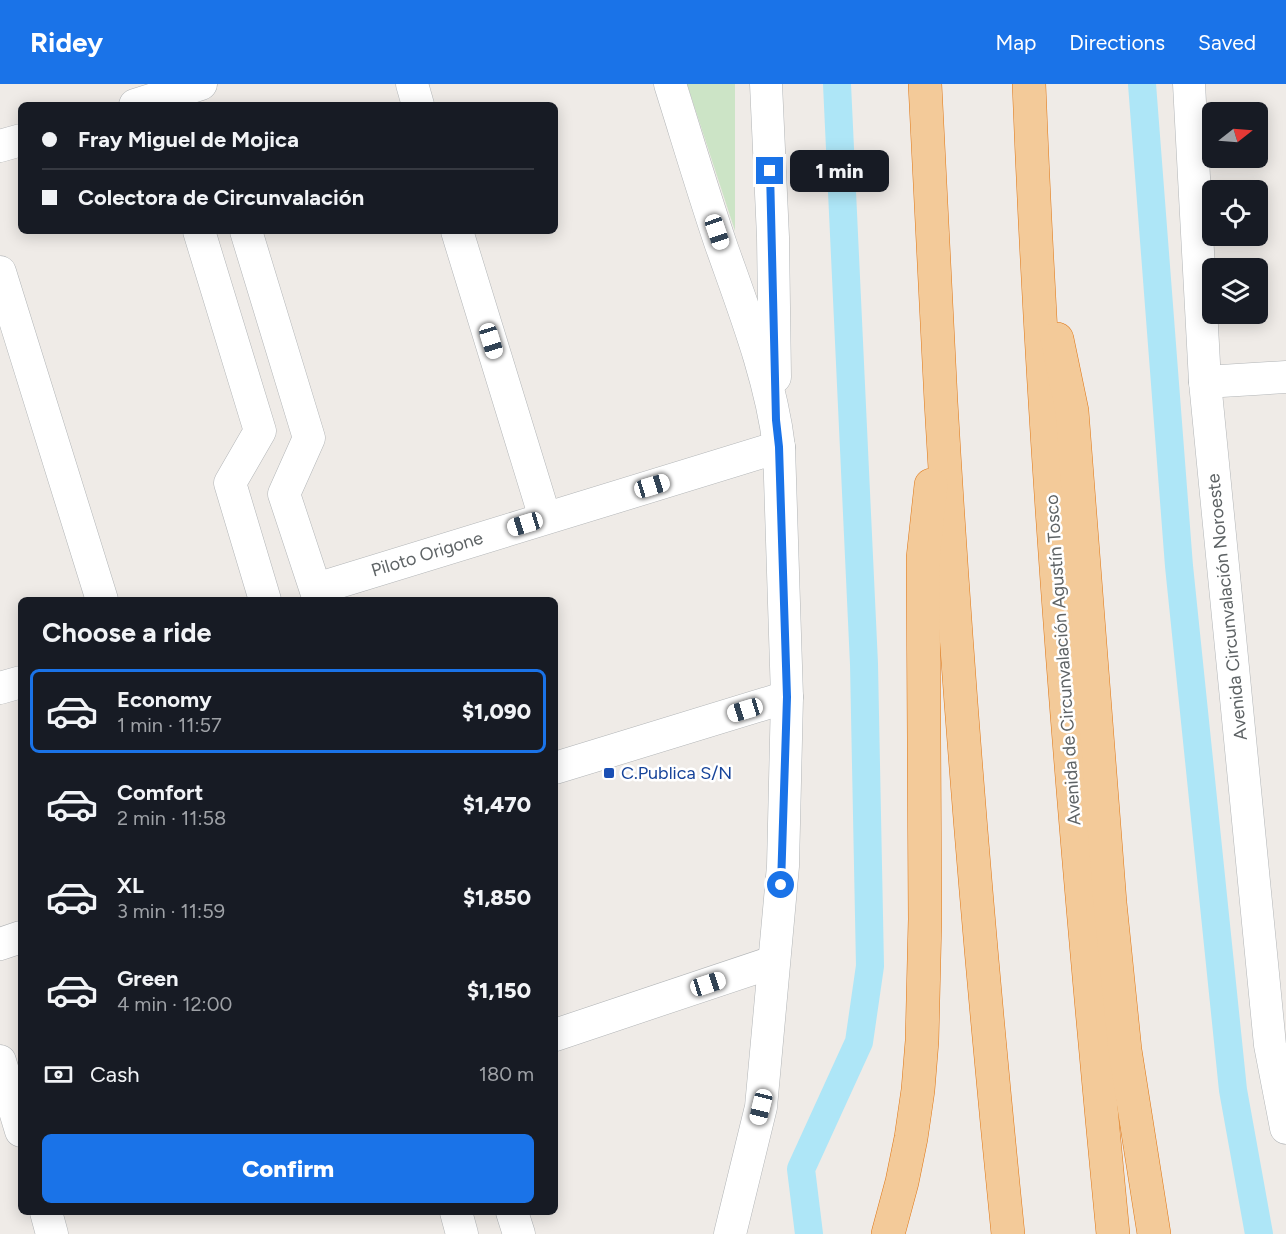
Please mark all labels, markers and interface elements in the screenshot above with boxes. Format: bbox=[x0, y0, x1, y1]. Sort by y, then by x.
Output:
text: Ridey bbox=[30, 25, 103, 59]
text: Map bbox=[995, 30, 1036, 55]
text: Directions bbox=[1069, 30, 1165, 55]
text: Saved bbox=[1198, 30, 1256, 55]
north arrow bbox=[1202, 102, 1268, 168]
map controls bbox=[1202, 102, 1268, 324]
text: Fray Miguel de Mojica bbox=[78, 126, 299, 153]
callout: 1 min bbox=[791, 150, 890, 192]
route end bbox=[756, 157, 783, 184]
text: 1 min bbox=[816, 159, 863, 183]
button: locate bbox=[1202, 180, 1268, 246]
text: Colectora de Circunvalación bbox=[78, 184, 364, 211]
car bbox=[703, 212, 731, 252]
button: layers bbox=[1202, 258, 1268, 324]
car bbox=[477, 321, 505, 361]
car bbox=[632, 472, 672, 500]
street label: Avenida Circunvalación Noroeste bbox=[1202, 472, 1252, 742]
street label: Avenida de Circunvalación Agustín Tosco bbox=[1040, 494, 1086, 826]
car bbox=[505, 510, 545, 538]
street label: Piloto Origone bbox=[368, 527, 486, 581]
text: Choose a ride bbox=[42, 616, 211, 649]
icon: car bbox=[45, 684, 99, 738]
text: Economy bbox=[117, 686, 212, 713]
car bbox=[725, 696, 765, 724]
text: $1,090 bbox=[462, 698, 531, 725]
text: 1 min · 11:57 bbox=[117, 713, 222, 737]
place label: C.Publica S/N bbox=[621, 762, 732, 784]
marker: C.Publica S/N bbox=[602, 766, 616, 780]
icon: car bbox=[45, 777, 99, 831]
text: Comfort bbox=[117, 779, 203, 806]
text: $1,470 bbox=[463, 791, 531, 818]
text: 2 min · 11:58 bbox=[117, 806, 226, 830]
icon: car bbox=[45, 870, 99, 924]
route start bbox=[767, 871, 794, 898]
text: XL bbox=[117, 872, 144, 899]
text: $1,850 bbox=[463, 884, 531, 911]
text: 3 min · 11:59 bbox=[117, 899, 225, 923]
icon: car bbox=[45, 963, 99, 1017]
text: Green bbox=[117, 965, 179, 992]
car bbox=[688, 970, 728, 998]
text: $1,150 bbox=[467, 977, 531, 1004]
text: 4 min · 12:00 bbox=[117, 992, 232, 1016]
icon: cash bbox=[42, 1058, 75, 1091]
text: Cash bbox=[90, 1061, 140, 1088]
text: 180 m bbox=[479, 1062, 534, 1086]
car bbox=[748, 1087, 774, 1127]
button: Confirm bbox=[42, 1134, 534, 1203]

